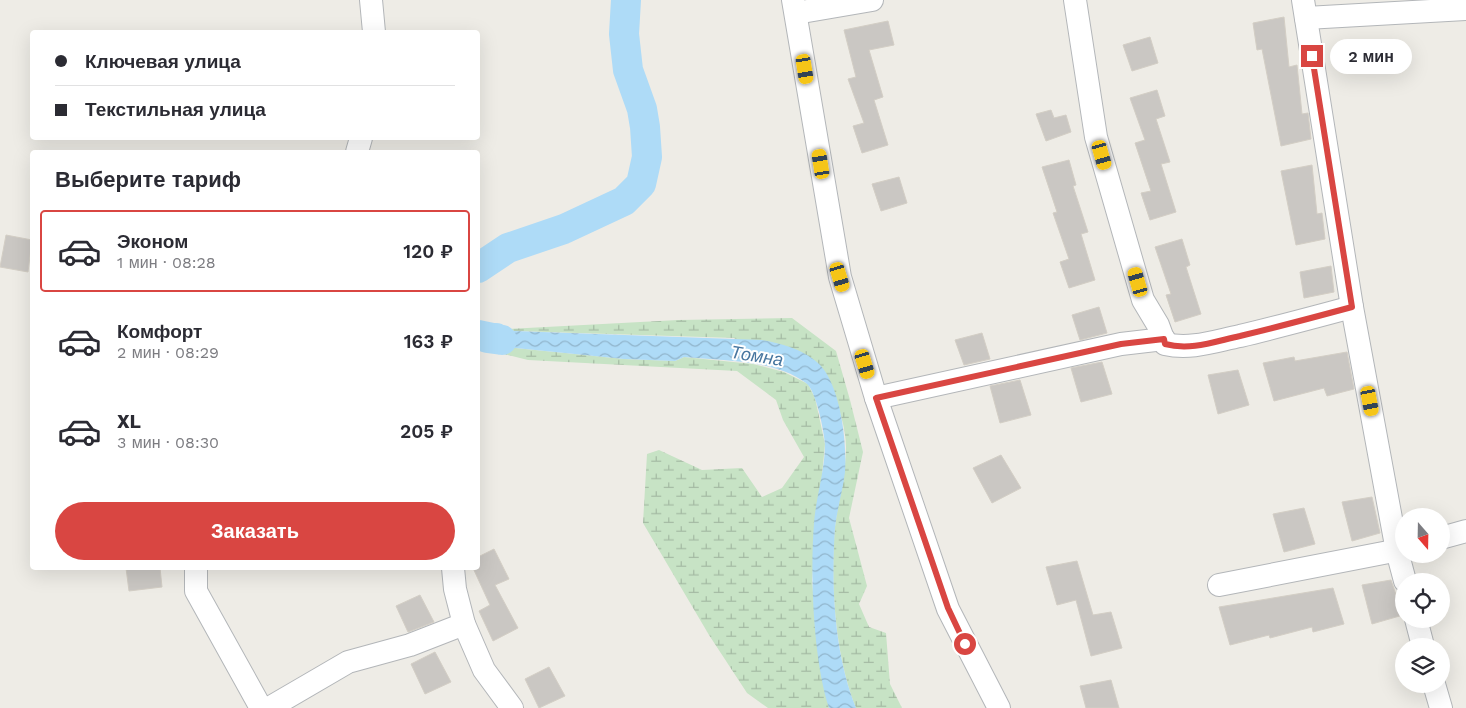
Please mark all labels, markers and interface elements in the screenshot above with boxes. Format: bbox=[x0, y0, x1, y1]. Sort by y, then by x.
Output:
callout: 2 мин bbox=[1330, 38, 1412, 74]
route end bbox=[1301, 45, 1323, 67]
text: 2 мин bbox=[1348, 47, 1394, 66]
text: Ключевая улица bbox=[85, 50, 241, 73]
car bbox=[795, 53, 814, 85]
text: Текстильная улица bbox=[85, 98, 266, 121]
car bbox=[1090, 139, 1113, 171]
car bbox=[811, 148, 830, 180]
text: Выберите тариф bbox=[55, 167, 241, 192]
icon: car bbox=[57, 229, 102, 274]
text: Эконом bbox=[117, 230, 188, 253]
text: 120 ₽ bbox=[403, 240, 453, 263]
text: 1 мин · 08:28 bbox=[117, 253, 216, 272]
car bbox=[828, 260, 851, 294]
car bbox=[1126, 266, 1149, 298]
icon: car bbox=[57, 319, 102, 364]
text: Комфорт bbox=[117, 320, 202, 343]
text: 163 ₽ bbox=[404, 330, 453, 353]
water label: Томна bbox=[729, 341, 785, 370]
text: 2 мин · 08:29 bbox=[117, 343, 219, 362]
car bbox=[853, 347, 876, 381]
car bbox=[1359, 385, 1380, 417]
icon: car bbox=[57, 409, 102, 454]
text: XL bbox=[117, 410, 141, 433]
text: 205 ₽ bbox=[400, 420, 453, 443]
text: 3 мин · 08:30 bbox=[117, 433, 219, 452]
button: Заказать bbox=[55, 502, 455, 560]
north arrow bbox=[1395, 508, 1450, 562]
map controls bbox=[1395, 508, 1450, 693]
button: locate bbox=[1395, 573, 1450, 628]
route start bbox=[954, 633, 976, 655]
button: layers bbox=[1395, 638, 1450, 693]

